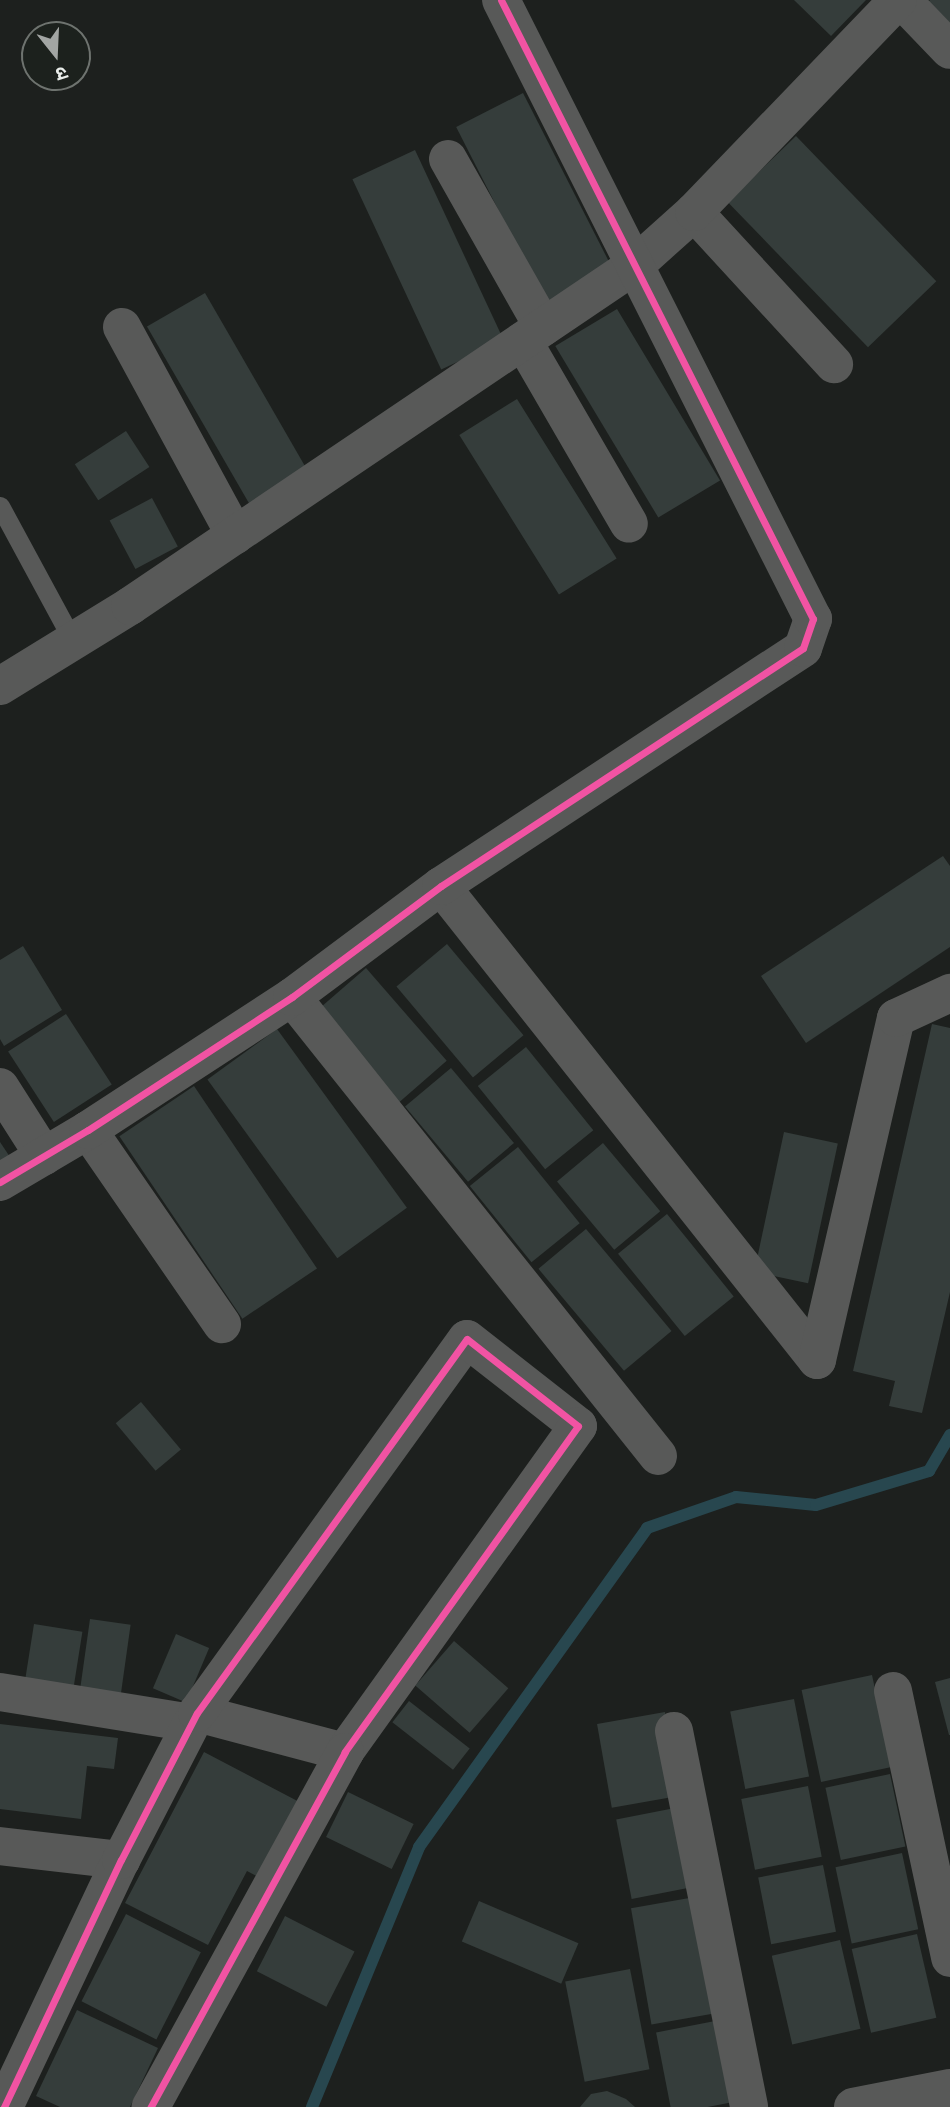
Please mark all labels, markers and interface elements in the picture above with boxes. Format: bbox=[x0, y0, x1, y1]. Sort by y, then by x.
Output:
north arrow bbox=[21, 21, 91, 91]
text: उ bbox=[53, 61, 71, 87]

